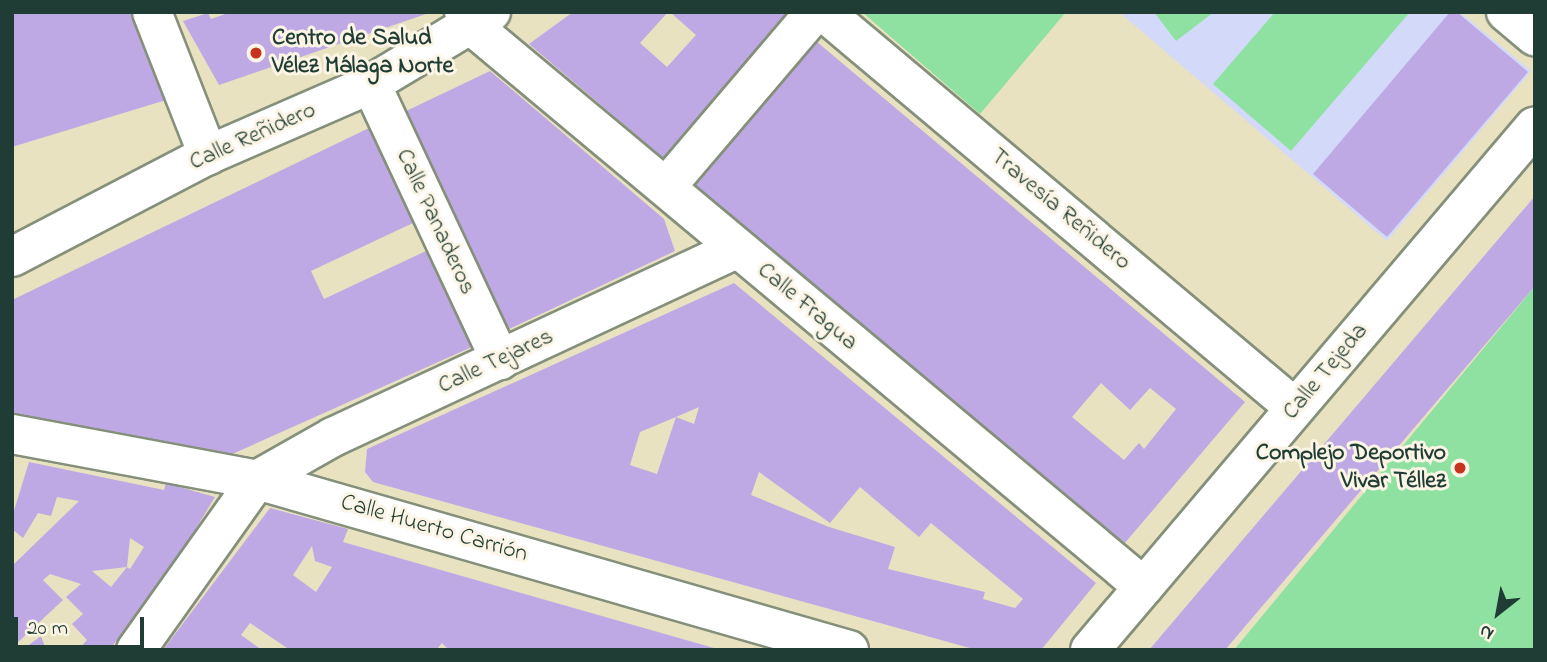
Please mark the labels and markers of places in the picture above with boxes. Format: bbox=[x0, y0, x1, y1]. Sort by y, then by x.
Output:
place label: Centro de Salud Vélez Málaga Norte bbox=[272, 25, 453, 81]
marker: Centro de Salud Vélez Málaga Norte bbox=[246, 43, 266, 63]
place label: Complejo Deportivo Vivar Téllez bbox=[1256, 440, 1446, 496]
marker: Complejo Deportivo Vivar Téllez bbox=[1452, 460, 1468, 476]

